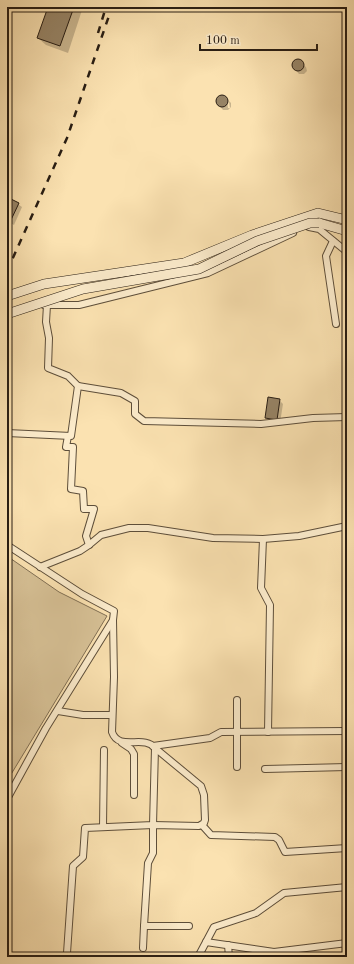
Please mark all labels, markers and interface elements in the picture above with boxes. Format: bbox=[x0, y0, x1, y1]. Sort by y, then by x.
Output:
scale bar bbox=[200, 26, 317, 52]
text: 100 m bbox=[206, 35, 240, 47]

